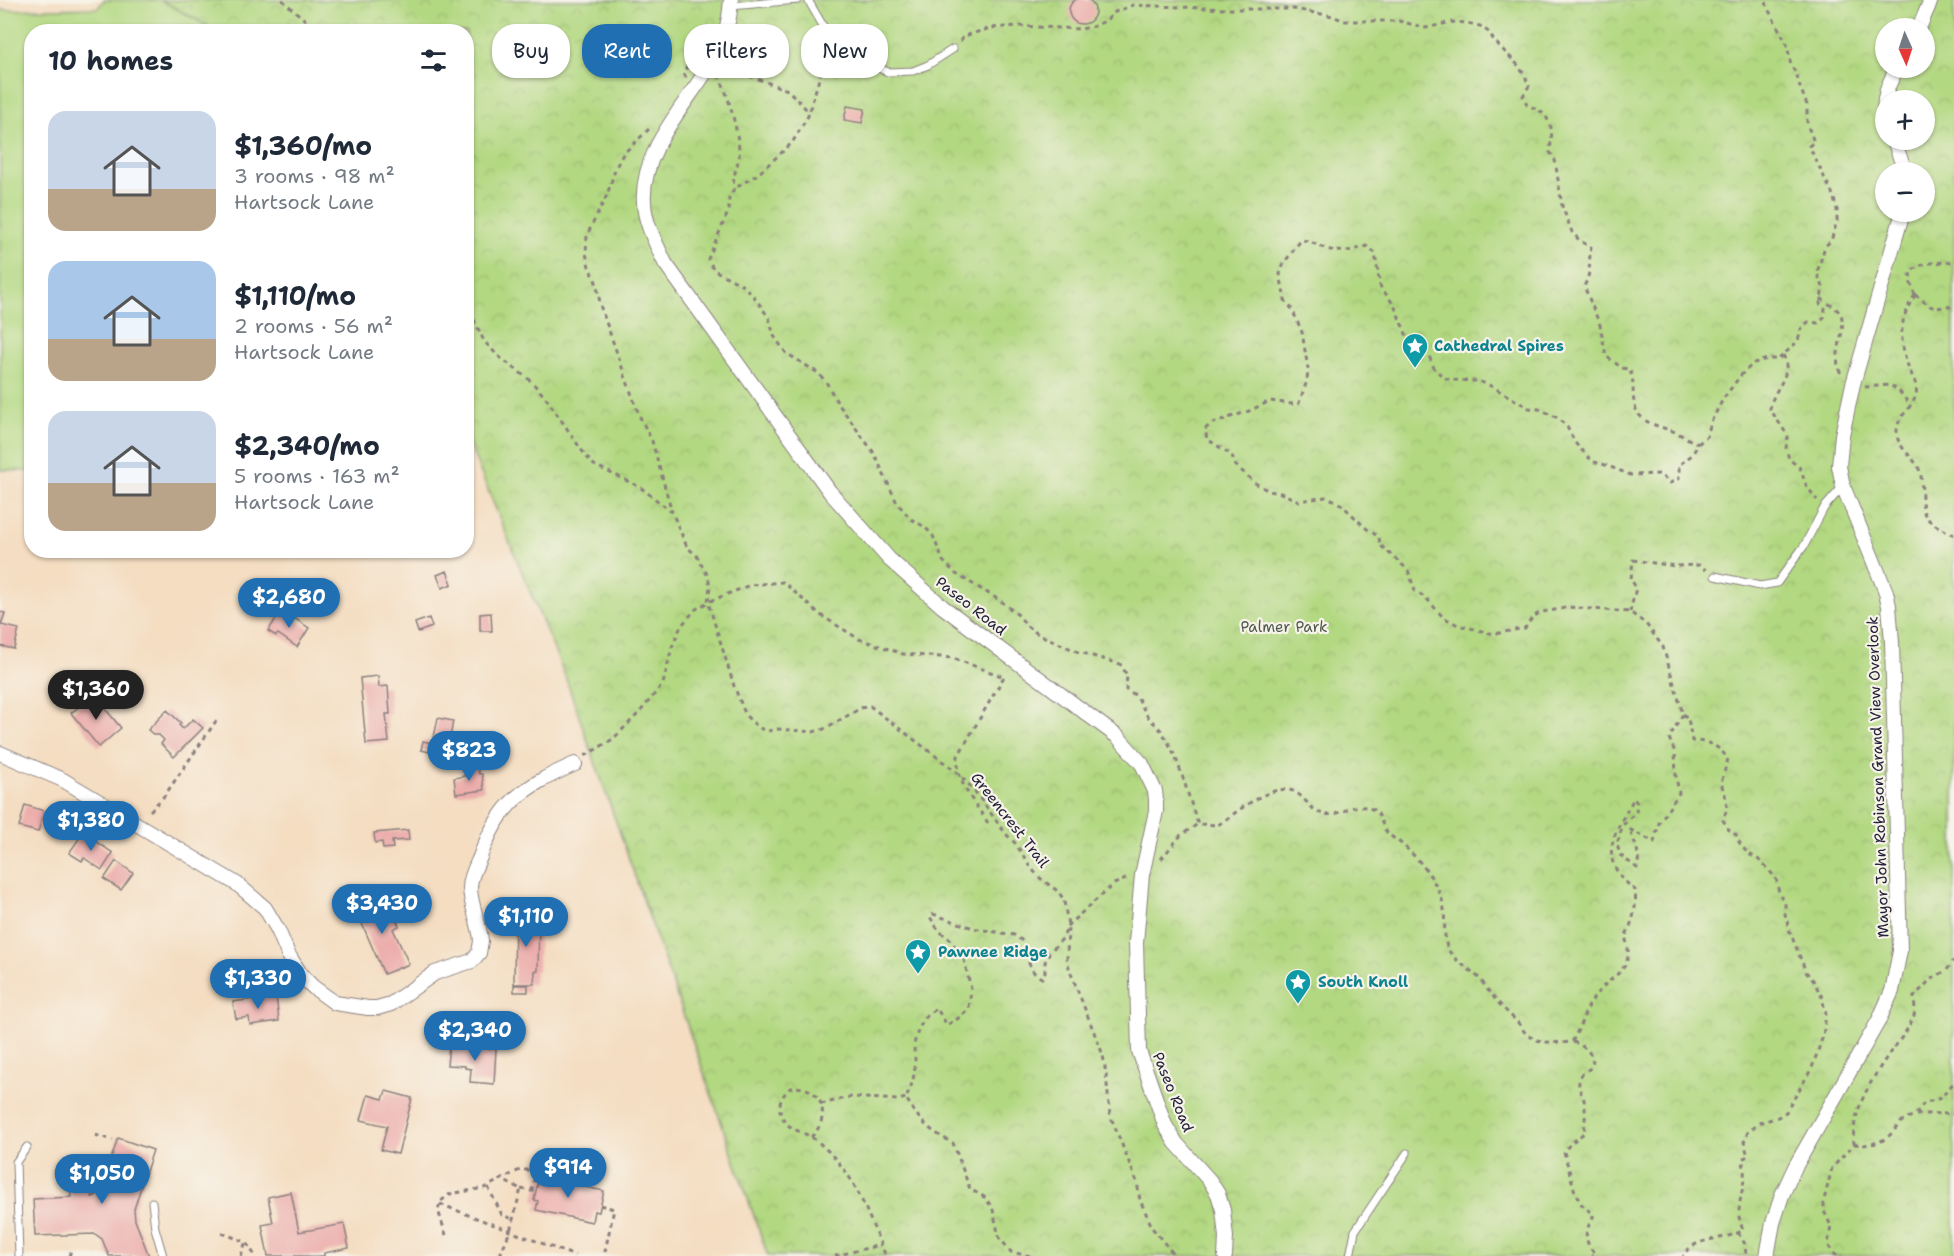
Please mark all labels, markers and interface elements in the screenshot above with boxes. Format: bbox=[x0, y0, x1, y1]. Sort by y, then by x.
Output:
north arrow bbox=[1875, 18, 1935, 78]
map controls bbox=[1875, 18, 1935, 222]
chip: Buy bbox=[492, 24, 570, 78]
chip: Rent bbox=[582, 24, 672, 78]
chip: Filters bbox=[684, 24, 789, 78]
chip: New bbox=[801, 24, 888, 78]
text: 10 homes bbox=[48, 43, 173, 78]
icon: filters bbox=[417, 44, 450, 77]
button: + bbox=[1875, 90, 1935, 150]
text: $1,360/mo bbox=[234, 128, 372, 163]
icon: home bbox=[96, 135, 168, 207]
button: − bbox=[1875, 162, 1935, 222]
text: 3 rooms · 98 m² bbox=[234, 163, 395, 189]
text: Hartsock Lane bbox=[234, 189, 374, 215]
text: $1,110/mo bbox=[234, 278, 356, 313]
icon: home bbox=[96, 285, 168, 357]
text: 2 rooms · 56 m² bbox=[234, 313, 393, 339]
place icon: Cathedral Spires bbox=[1400, 331, 1430, 369]
place label: Cathedral Spires bbox=[1434, 336, 1564, 356]
text: Hartsock Lane bbox=[234, 339, 374, 365]
text: $2,340/mo bbox=[234, 428, 380, 463]
icon: home bbox=[96, 435, 168, 507]
text: 5 rooms · 163 m² bbox=[234, 463, 400, 489]
text: Hartsock Lane bbox=[234, 489, 374, 515]
street label: Paseo Road bbox=[931, 572, 1011, 640]
pin: $2,680 bbox=[240, 578, 338, 629]
text: $2,680 bbox=[252, 584, 326, 610]
street label: Mayor John Robinson Grand View Overlook bbox=[1862, 616, 1894, 938]
park label: Palmer Park bbox=[1240, 617, 1328, 637]
pin: $1,360 bbox=[47, 670, 145, 721]
text: $1,360 bbox=[62, 676, 130, 702]
pin: $823 bbox=[433, 731, 505, 782]
text: $823 bbox=[441, 737, 497, 763]
street label: Greencrest Trail bbox=[966, 768, 1054, 872]
pin: $1,380 bbox=[42, 801, 140, 852]
text: $1,380 bbox=[57, 807, 125, 833]
pin: $3,430 bbox=[333, 884, 431, 935]
text: $3,430 bbox=[346, 890, 418, 916]
pin: $1,110 bbox=[477, 897, 575, 948]
text: $1,110 bbox=[498, 903, 554, 929]
place icon: Pawnee Ridge bbox=[903, 937, 933, 975]
place label: Pawnee Ridge bbox=[938, 942, 1048, 962]
pin: $1,330 bbox=[209, 959, 307, 1010]
text: $1,330 bbox=[224, 965, 292, 991]
place icon: South Knoll bbox=[1283, 967, 1313, 1005]
place label: South Knoll bbox=[1318, 972, 1408, 992]
pin: $2,340 bbox=[426, 1011, 524, 1062]
text: $2,340 bbox=[438, 1017, 512, 1043]
street label: Paseo Road bbox=[1148, 1049, 1198, 1135]
pin: $914 bbox=[532, 1148, 604, 1199]
pin: $1,050 bbox=[53, 1154, 151, 1205]
text: $914 bbox=[543, 1154, 593, 1180]
text: $1,050 bbox=[69, 1160, 135, 1186]

